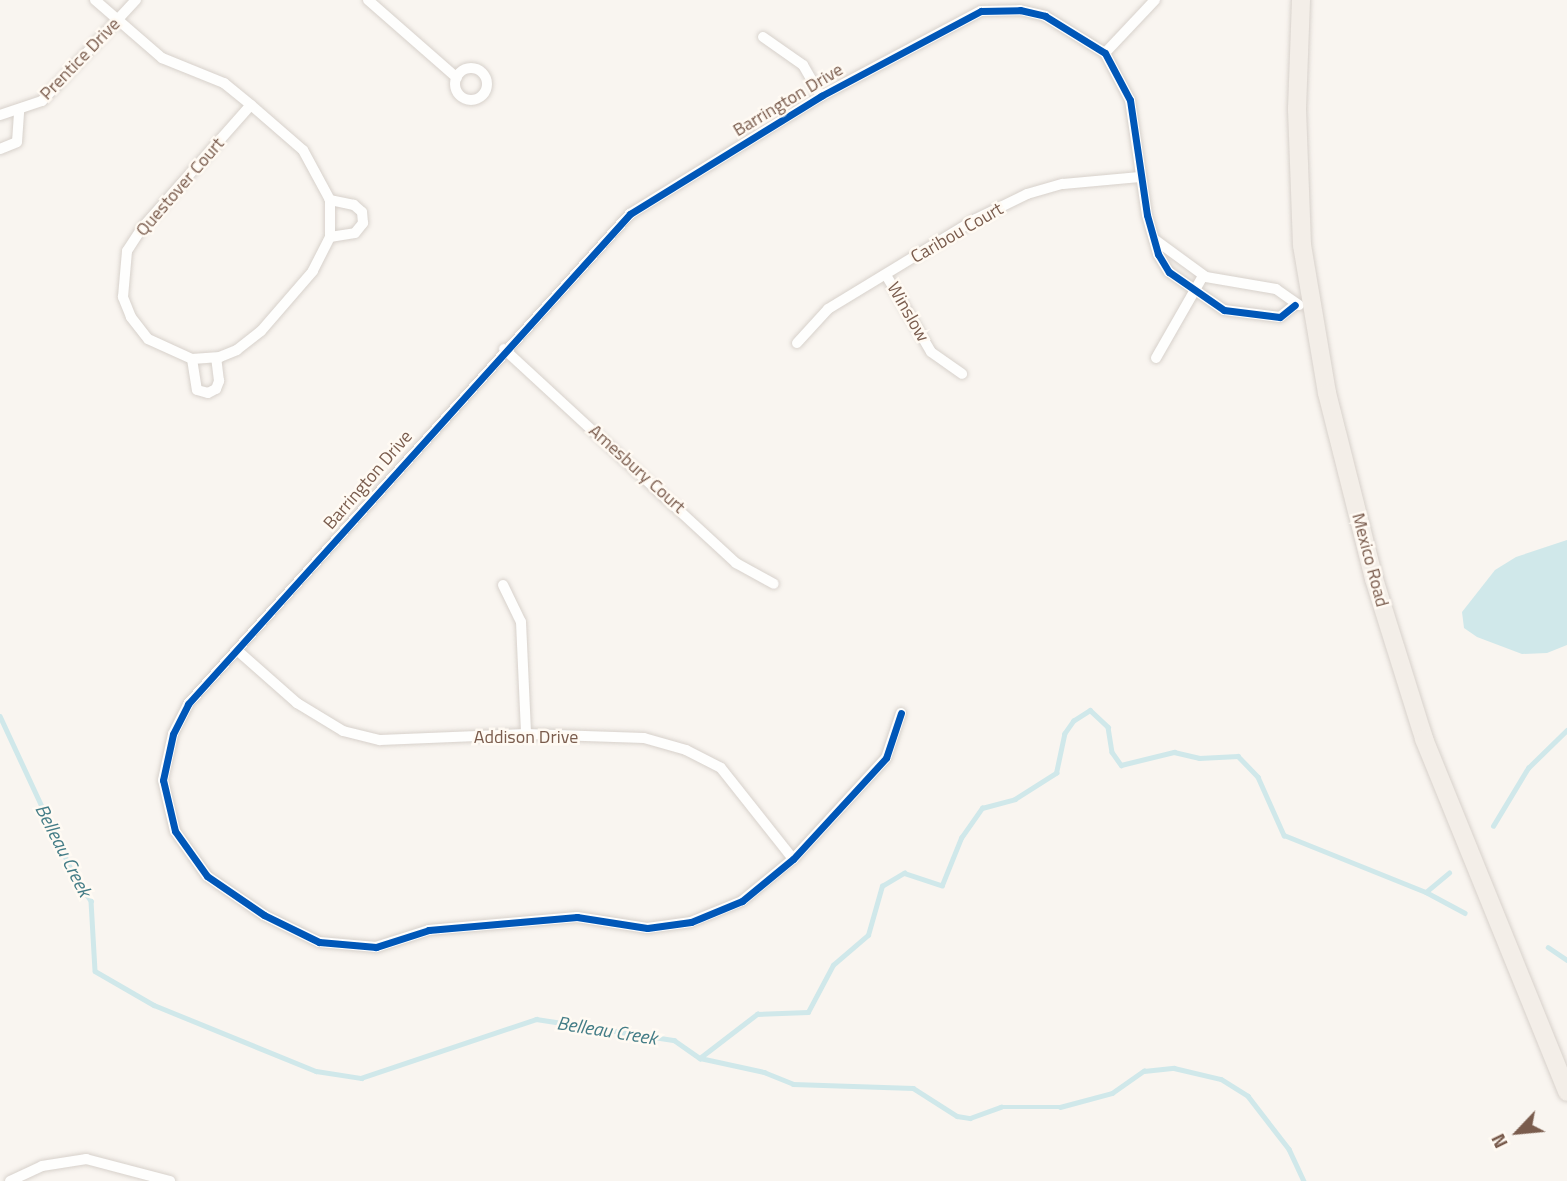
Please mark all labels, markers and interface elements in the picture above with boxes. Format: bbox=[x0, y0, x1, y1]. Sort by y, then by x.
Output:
street label: Prentice Drive bbox=[35, 13, 125, 105]
street label: Barrington Drive bbox=[729, 59, 847, 141]
street label: Questover Court bbox=[131, 133, 229, 241]
street label: Caribou Court bbox=[907, 198, 1007, 268]
street label: Winslow bbox=[882, 278, 934, 346]
street label: Amesbury Court bbox=[584, 420, 690, 518]
street label: Barrington Drive bbox=[319, 426, 417, 534]
street label: Mexico Road bbox=[1347, 511, 1393, 609]
street label: Addison Drive bbox=[474, 726, 578, 748]
water label: Belleau Creek bbox=[31, 800, 97, 900]
water label: Belleau Creek bbox=[555, 1011, 659, 1049]
north arrow bbox=[1483, 1097, 1553, 1167]
text: N bbox=[1483, 1129, 1515, 1154]

